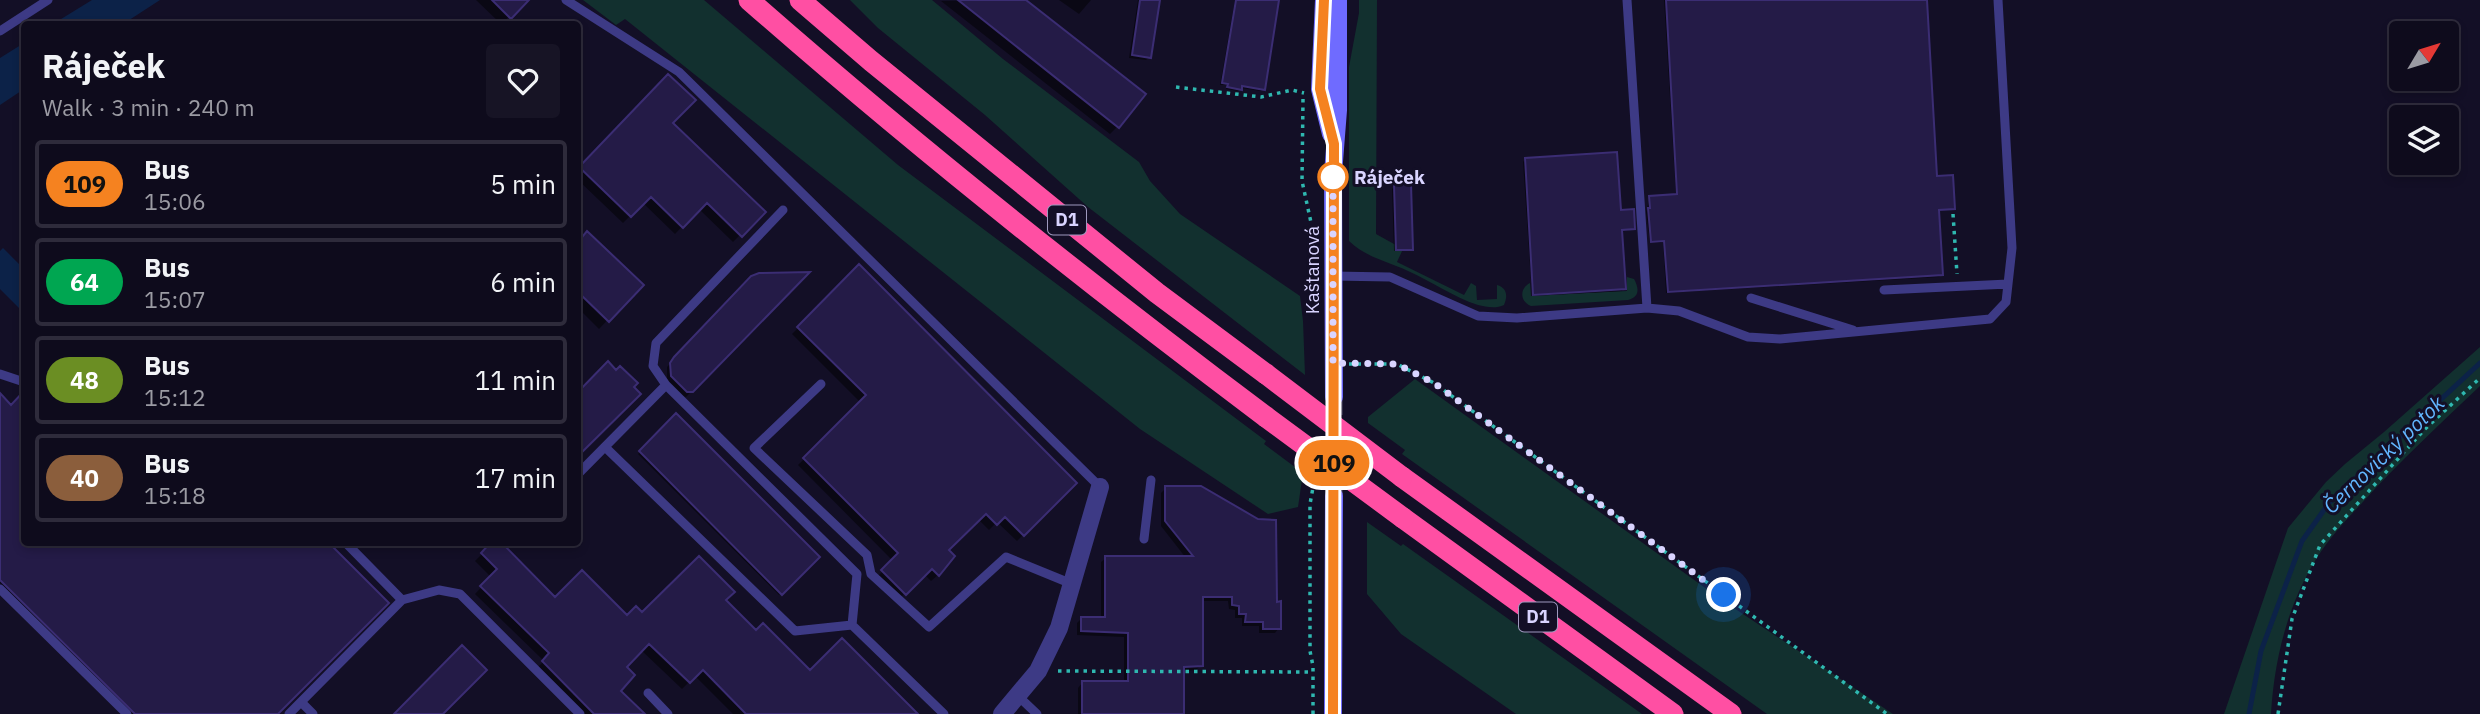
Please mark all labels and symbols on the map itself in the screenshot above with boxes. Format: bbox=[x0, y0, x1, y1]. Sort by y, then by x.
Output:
north arrow bbox=[2389, 21, 2459, 91]
marker: Ráječek bbox=[1318, 162, 1348, 192]
place label: Ráječek bbox=[1354, 165, 1425, 189]
road number: D1 bbox=[1048, 205, 1086, 234]
street label: Kaštanová bbox=[1300, 226, 1324, 314]
water label: Černovický potok bbox=[2317, 388, 2451, 519]
line badge: 109 bbox=[1294, 440, 1374, 486]
your location bbox=[1706, 577, 1741, 612]
road number: D1 bbox=[1519, 602, 1557, 632]

